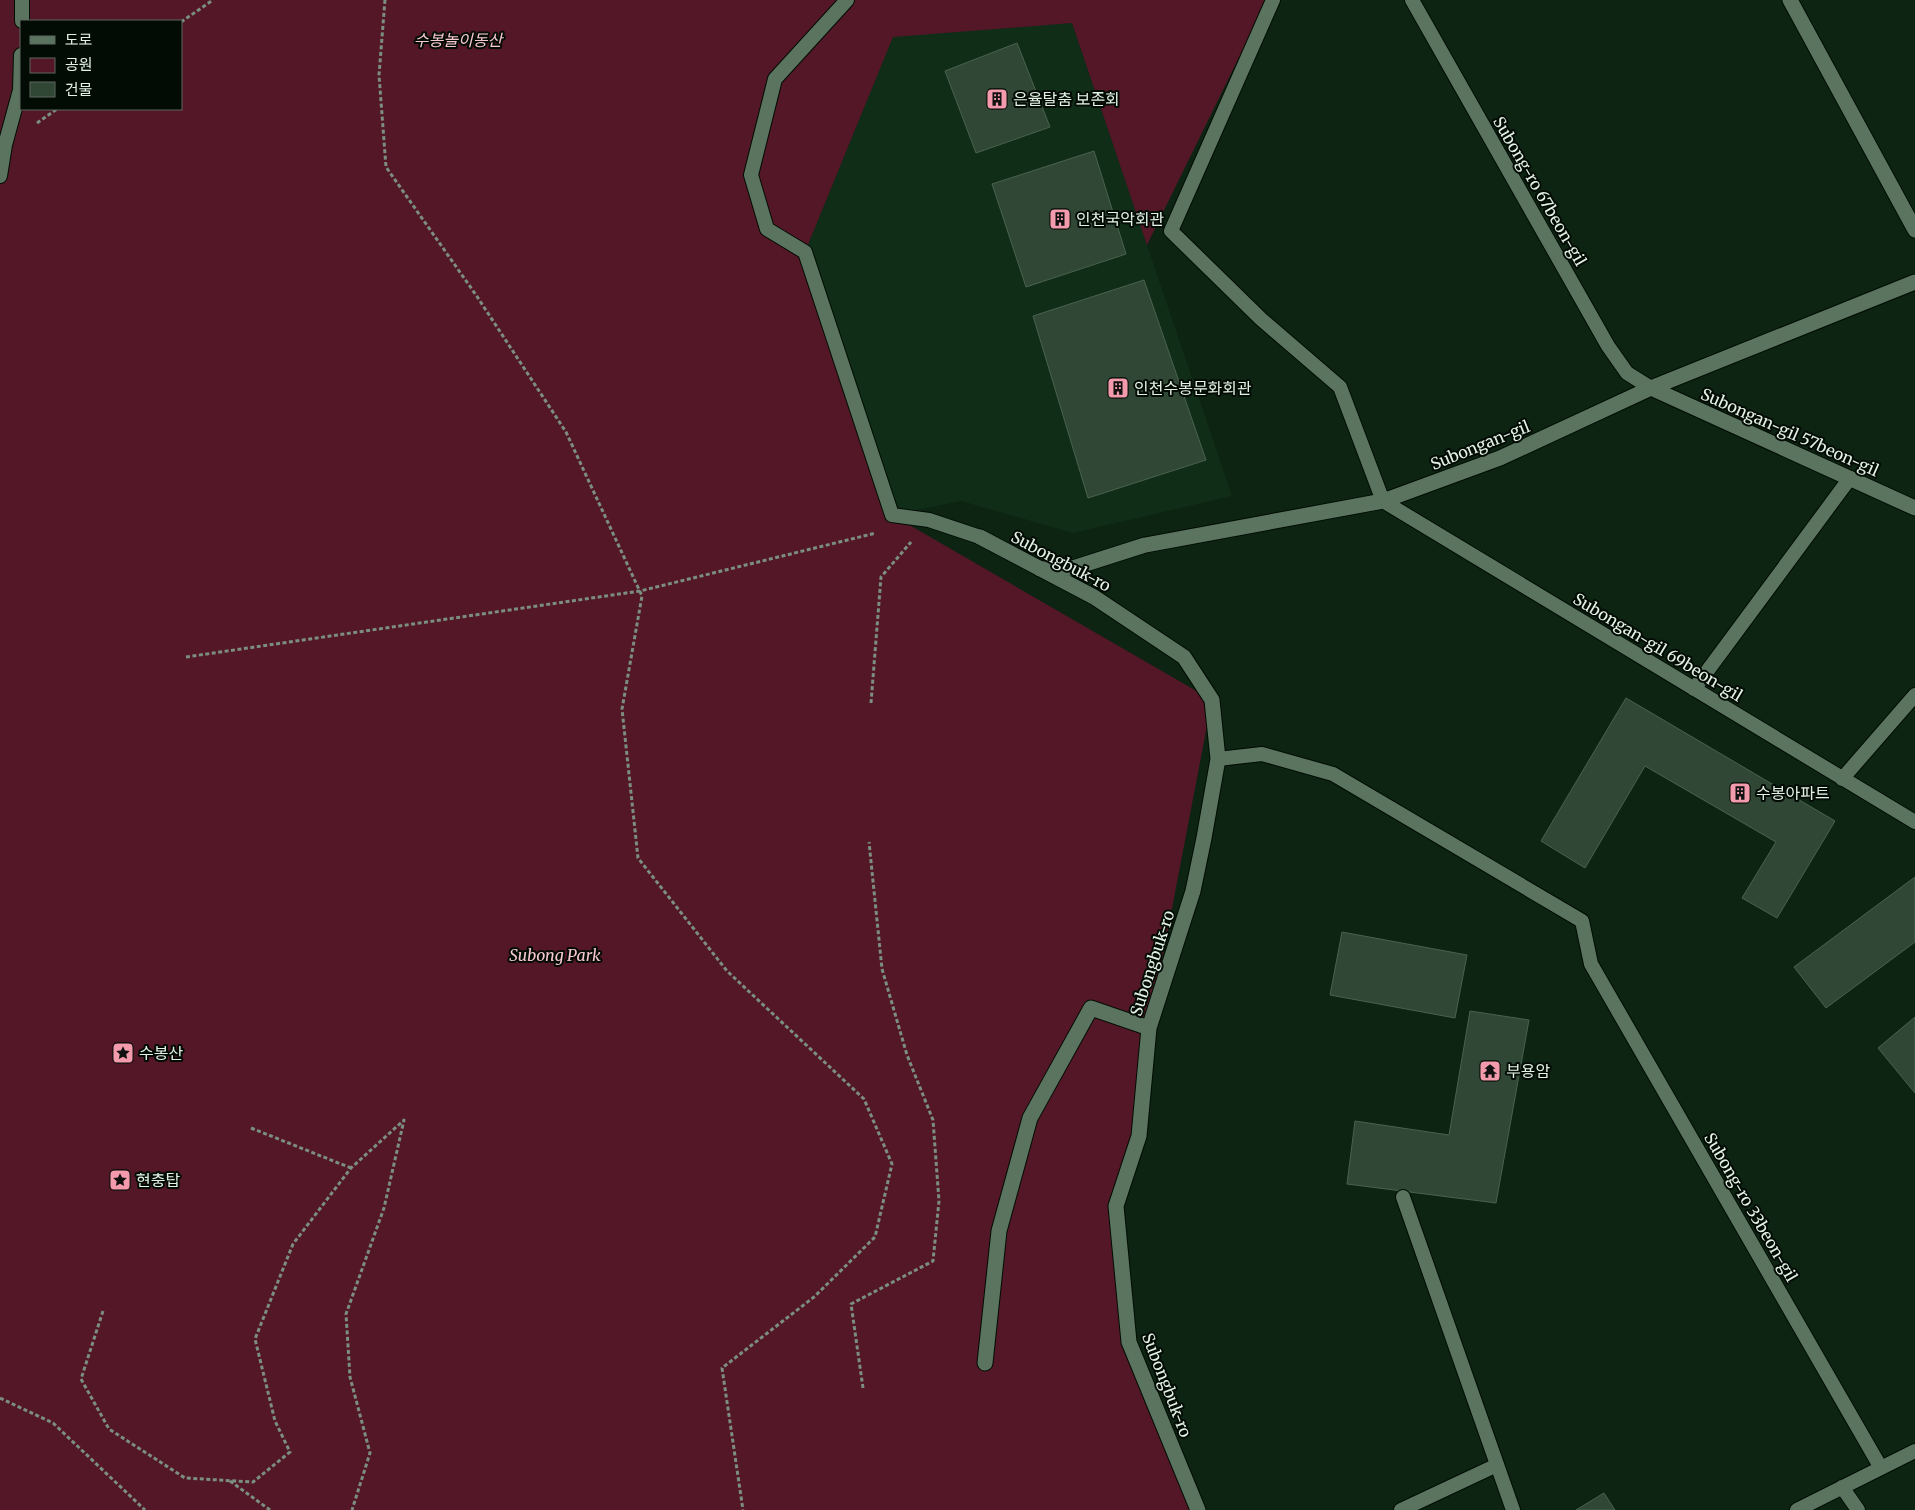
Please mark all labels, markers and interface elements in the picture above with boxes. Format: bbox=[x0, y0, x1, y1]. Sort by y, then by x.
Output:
legend bbox=[20, 20, 182, 110]
text: 도로 bbox=[65, 30, 93, 49]
park label: 수봉놀이동산 bbox=[414, 30, 504, 50]
text: 공원 bbox=[65, 55, 93, 74]
text: 건물 bbox=[65, 80, 93, 99]
building icon: 은율탈춤 보존회 bbox=[985, 87, 1009, 111]
place label: 은율탈춤 보존회 bbox=[1013, 89, 1120, 109]
street label: Subong-ro 67beon-gil bbox=[1489, 113, 1591, 269]
building icon: 인천국악회관 bbox=[1048, 207, 1072, 231]
place label: 인천국악회관 bbox=[1076, 209, 1165, 229]
building icon: 인천수봉문화회관 bbox=[1106, 376, 1130, 400]
place label: 인천수봉문화회관 bbox=[1134, 378, 1252, 398]
street label: Subongan-gil 57beon-gil bbox=[1698, 384, 1882, 480]
street label: Subongan-gil bbox=[1428, 416, 1533, 474]
street label: Subongbuk-ro bbox=[1008, 526, 1114, 596]
street label: Subongan-gil 69beon-gil bbox=[1570, 588, 1746, 706]
building icon: 수봉아파트 bbox=[1728, 781, 1752, 805]
place label: 수봉아파트 bbox=[1756, 783, 1830, 803]
street label: Subongbuk-ro bbox=[1126, 908, 1178, 1018]
park label: Subong Park bbox=[509, 945, 601, 965]
place icon: 수봉산 bbox=[111, 1041, 135, 1065]
place label: 수봉산 bbox=[139, 1043, 183, 1063]
temple icon: 부용암 bbox=[1478, 1059, 1502, 1083]
place label: 부용암 bbox=[1506, 1061, 1550, 1081]
street label: Subong-ro 33beon-gil bbox=[1700, 1129, 1802, 1285]
place icon: 현충탑 bbox=[108, 1168, 132, 1192]
place label: 현충탑 bbox=[136, 1170, 180, 1190]
street label: Subongbuk-ro bbox=[1138, 1330, 1196, 1440]

